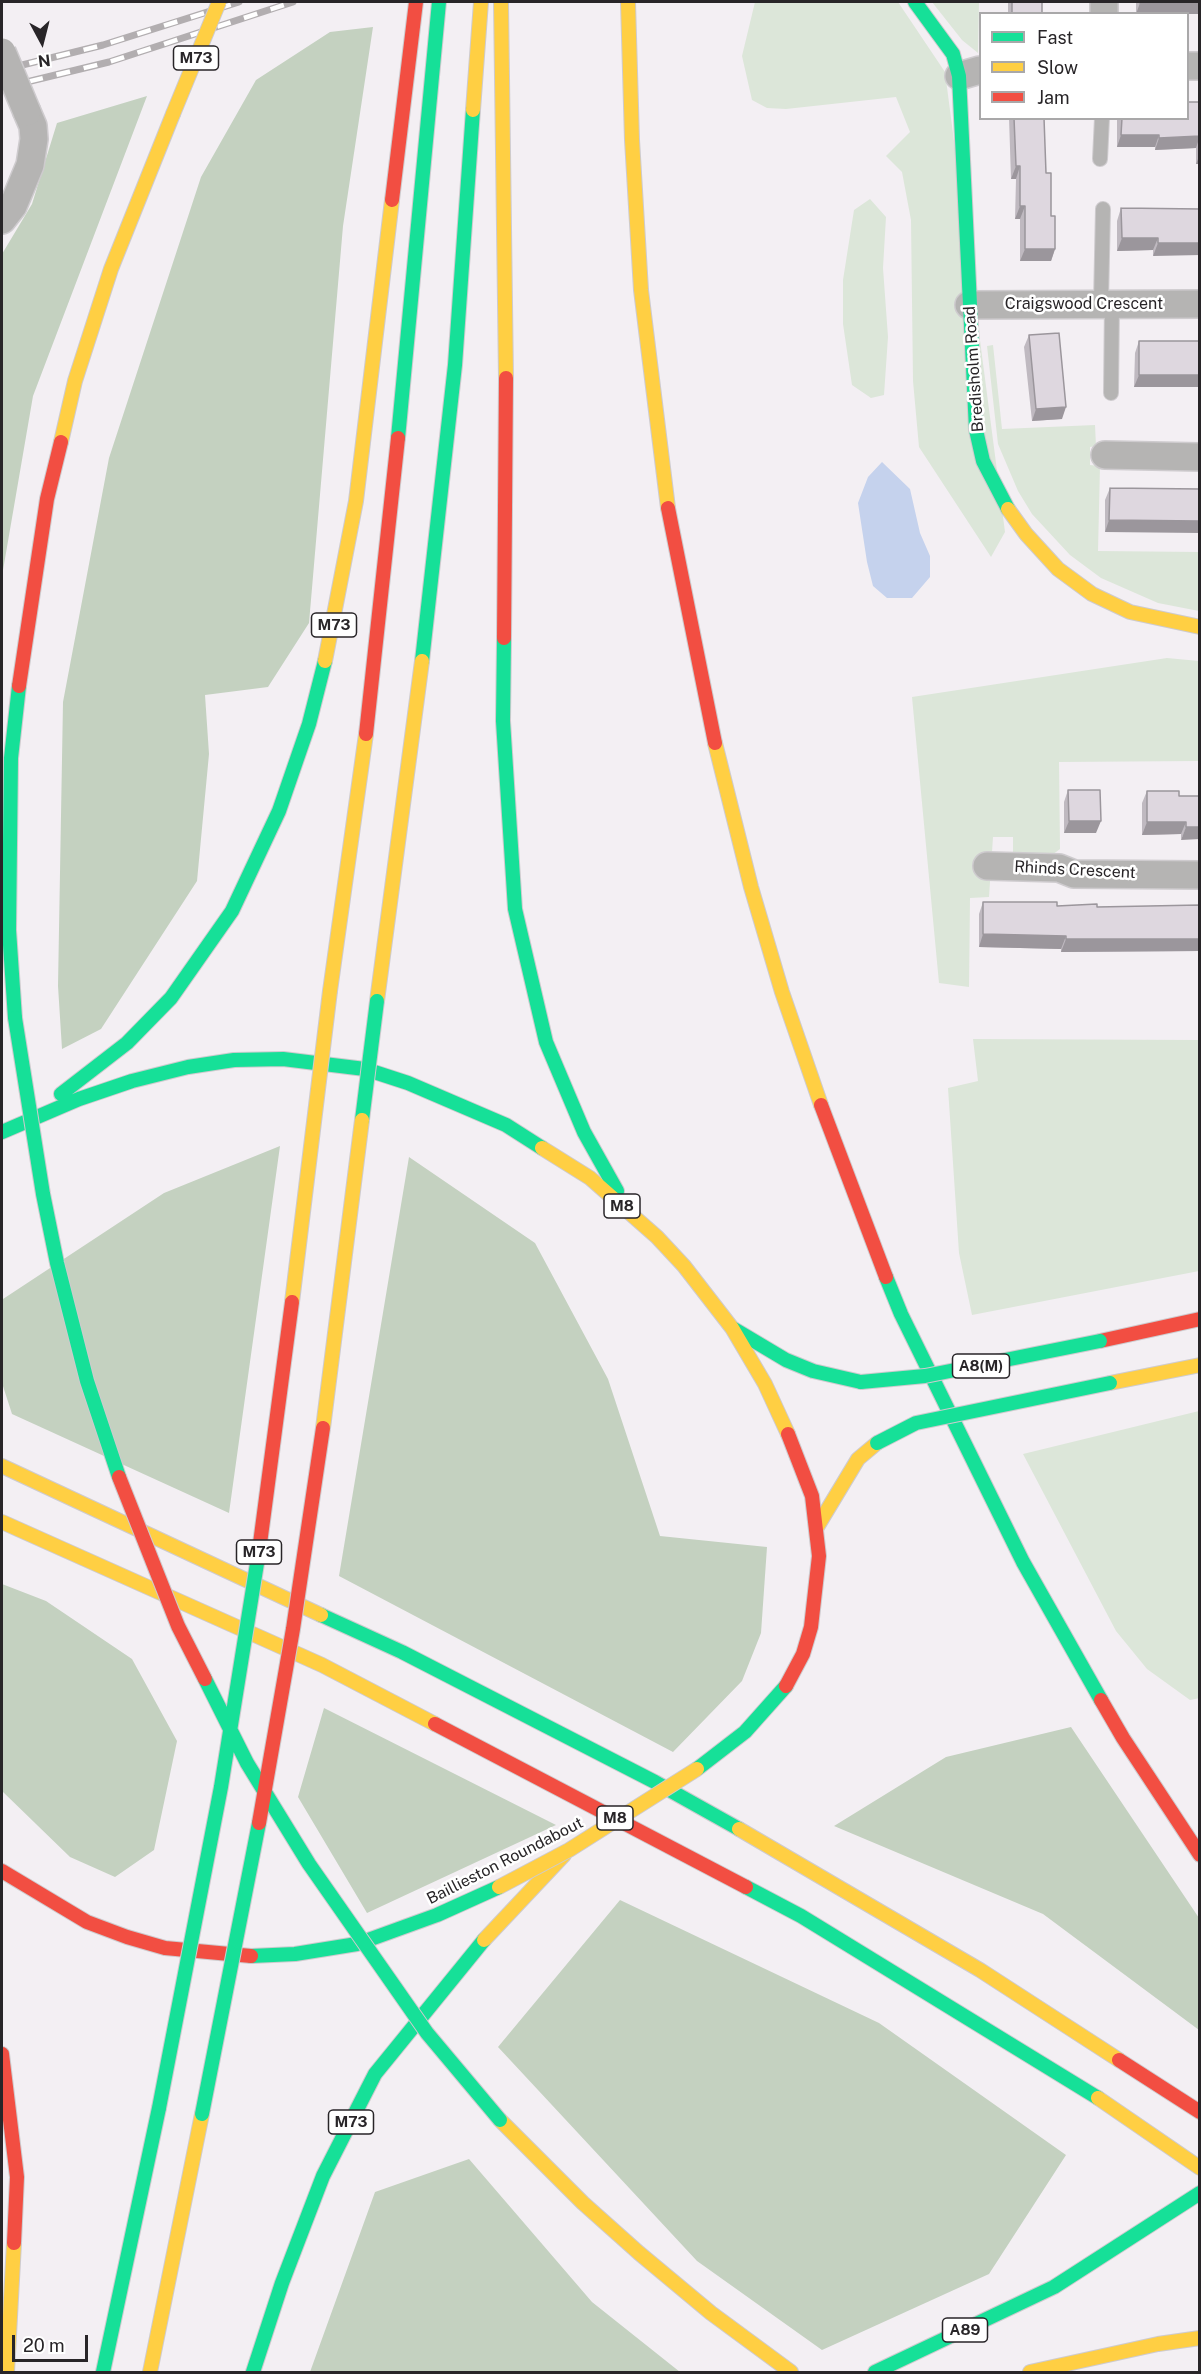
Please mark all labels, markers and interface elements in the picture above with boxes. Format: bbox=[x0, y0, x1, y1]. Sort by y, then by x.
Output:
north arrow bbox=[12, 12, 72, 72]
legend bbox=[979, 12, 1189, 120]
text: Fast bbox=[1037, 27, 1073, 48]
road number: M73 bbox=[174, 46, 218, 70]
text: N bbox=[37, 50, 52, 71]
text: Slow bbox=[1037, 57, 1078, 78]
text: Jam bbox=[1037, 87, 1070, 108]
street label: Craigswood Crescent bbox=[1005, 294, 1163, 314]
street label: Bredisholm Road bbox=[960, 305, 988, 433]
road number: M73 bbox=[312, 613, 356, 637]
street label: Rhinds Crescent bbox=[1014, 857, 1136, 883]
road number: M8 bbox=[604, 1194, 640, 1218]
road number: A8(M) bbox=[952, 1354, 1010, 1378]
road number: M73 bbox=[236, 1540, 282, 1564]
road number: M8 bbox=[597, 1806, 633, 1830]
street label: Baillieston Roundabout bbox=[424, 1813, 586, 1909]
road number: M73 bbox=[328, 2110, 374, 2134]
road number: A89 bbox=[942, 2318, 988, 2342]
scale bar bbox=[15, 2323, 92, 2361]
text: 20 m bbox=[23, 2335, 65, 2356]

